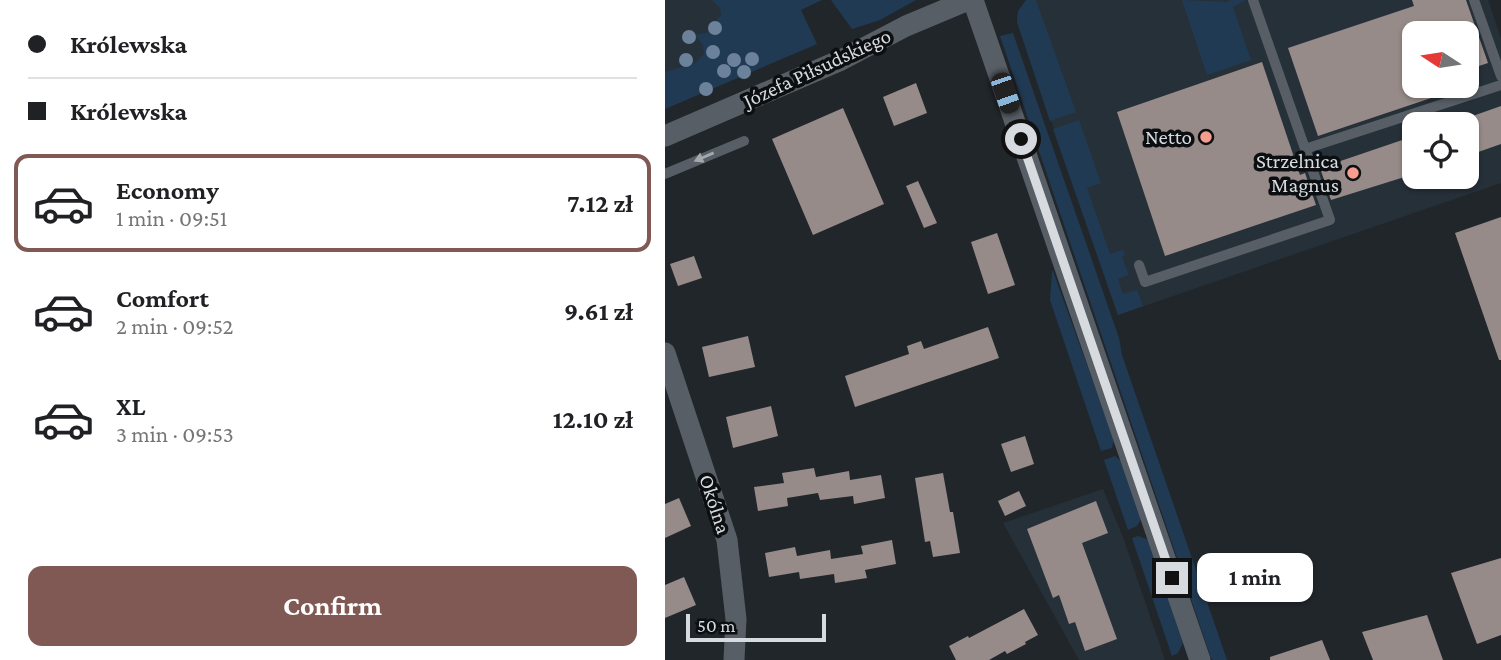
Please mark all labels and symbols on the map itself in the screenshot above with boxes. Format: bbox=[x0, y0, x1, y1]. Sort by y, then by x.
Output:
north arrow bbox=[1402, 21, 1479, 98]
street label: Józefa Piłsudskiego bbox=[738, 23, 895, 114]
car bbox=[989, 70, 1022, 116]
route start bbox=[1005, 123, 1037, 155]
place label: Netto bbox=[1145, 125, 1192, 149]
marker: Netto bbox=[1198, 129, 1214, 145]
place label: Strzelnica Magnus bbox=[1256, 149, 1339, 197]
one-way arrow bbox=[694, 152, 715, 163]
marker: Strzelnica Magnus bbox=[1345, 165, 1361, 181]
street label: Okólna bbox=[694, 471, 736, 537]
callout: 1 min bbox=[1197, 554, 1312, 602]
route end bbox=[1156, 562, 1188, 594]
scale bar bbox=[686, 611, 826, 643]

